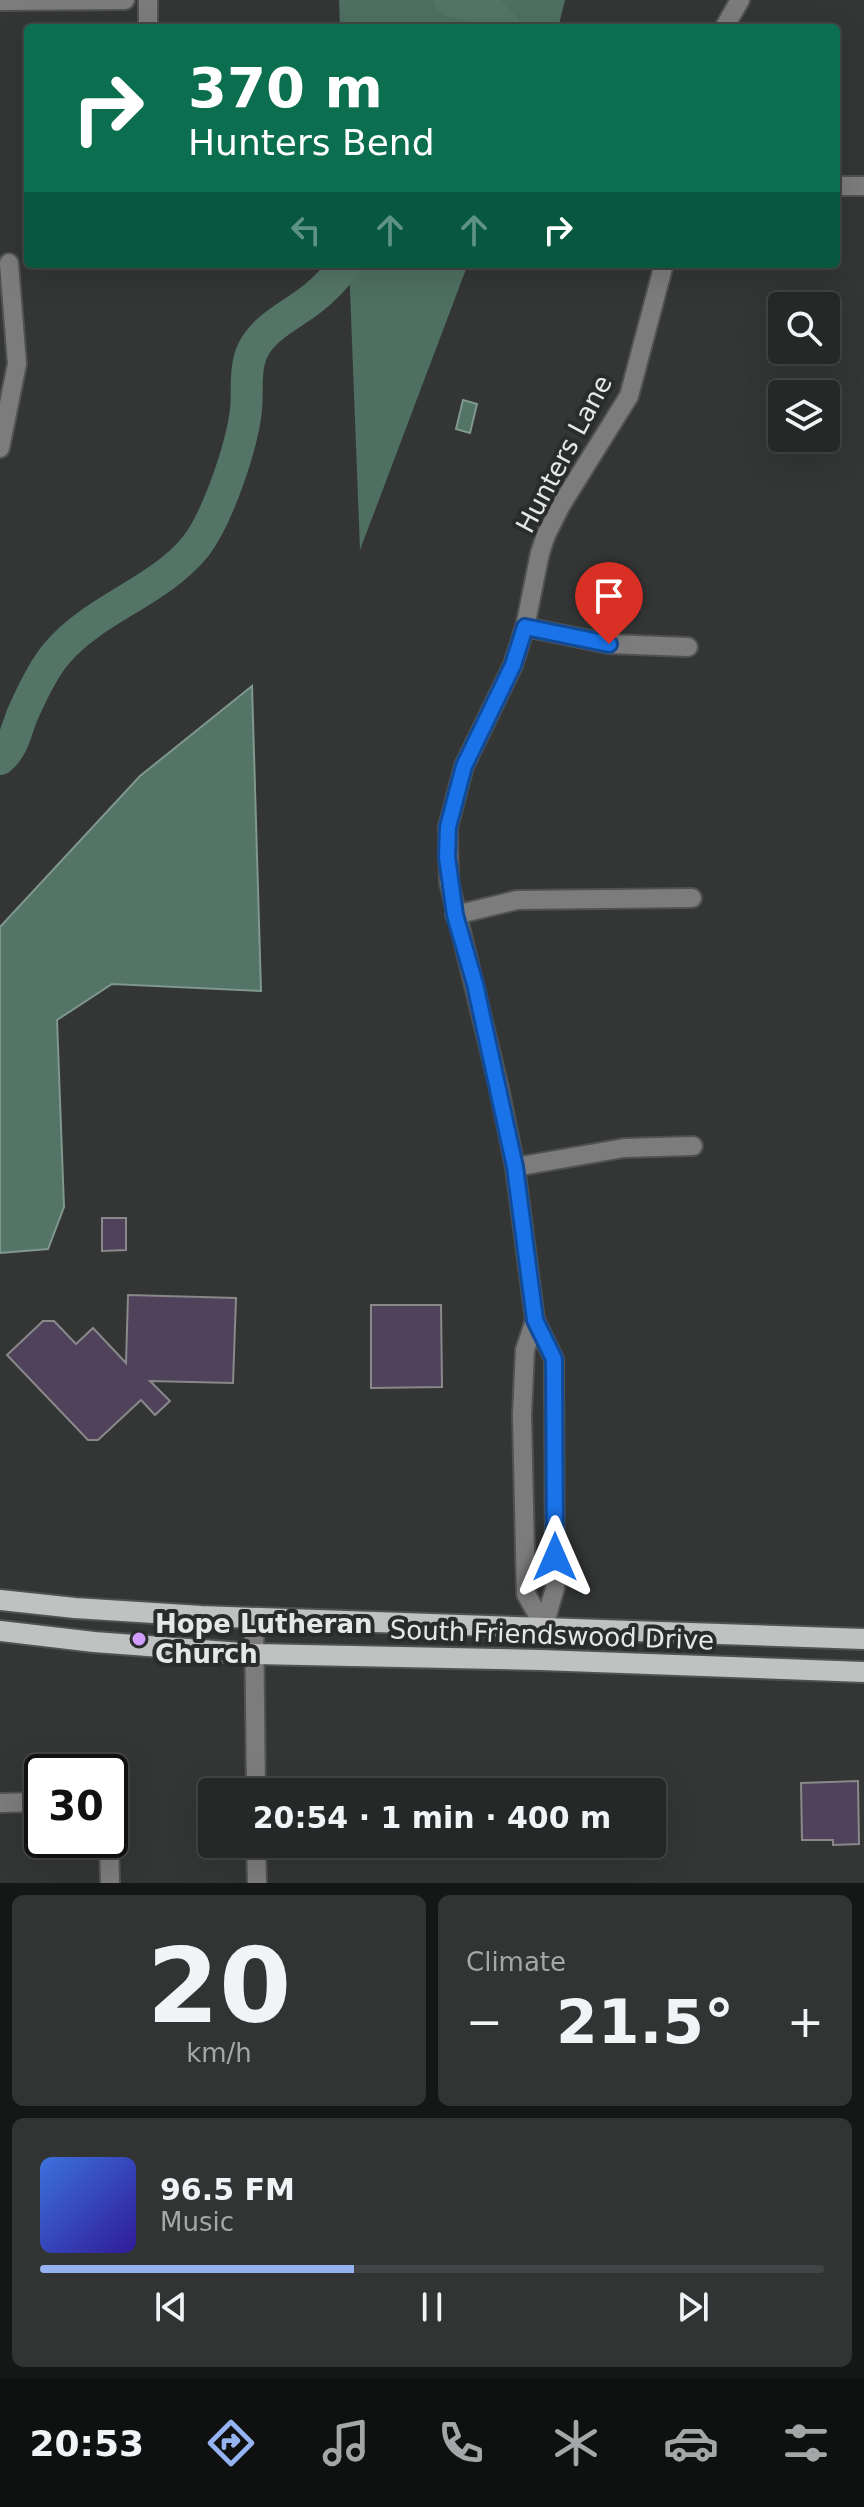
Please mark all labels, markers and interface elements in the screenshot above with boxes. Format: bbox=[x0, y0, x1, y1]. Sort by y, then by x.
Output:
text: 370 m bbox=[188, 55, 383, 120]
icon: right bbox=[56, 56, 160, 160]
text: Hunters Bend bbox=[188, 122, 434, 163]
icon: left bbox=[284, 208, 328, 252]
icon: ahead bbox=[368, 208, 412, 252]
icon: ahead bbox=[452, 208, 496, 252]
icon: right bbox=[536, 208, 580, 252]
map controls bbox=[768, 292, 840, 452]
button: search bbox=[768, 292, 840, 364]
street label: Hunters Lane bbox=[510, 370, 618, 538]
button: layers bbox=[768, 380, 840, 452]
pin bbox=[575, 562, 643, 644]
icon: arrive bbox=[587, 574, 631, 618]
position arrow bbox=[513, 1515, 597, 1599]
place label: Hope Lutheran Church bbox=[155, 1609, 372, 1669]
street label: South Friendswood Drive bbox=[389, 1614, 715, 1656]
marker: Hope Lutheran Church bbox=[130, 1630, 148, 1648]
speed limit sign: 30 bbox=[24, 1754, 128, 1858]
text: 20:54 · 1 min · 400 m bbox=[253, 1800, 611, 1835]
text: 20 bbox=[147, 1925, 291, 2047]
text: Climate bbox=[466, 1947, 566, 1977]
text: 21.5° bbox=[556, 1987, 734, 2057]
text: − bbox=[466, 1996, 503, 2047]
text: + bbox=[787, 1996, 824, 2047]
text: km/h bbox=[186, 2038, 252, 2068]
text: 96.5 FM bbox=[160, 2172, 295, 2207]
text: Music bbox=[160, 2207, 234, 2237]
icon: previous bbox=[149, 2285, 193, 2329]
icon: pause bbox=[410, 2285, 454, 2329]
icon: next bbox=[671, 2285, 715, 2329]
icon: directions bbox=[203, 2415, 259, 2471]
icon: music bbox=[318, 2415, 374, 2471]
icon: phone bbox=[433, 2415, 489, 2471]
icon: climate bbox=[548, 2415, 604, 2471]
icon: car bbox=[663, 2415, 719, 2471]
icon: filters bbox=[778, 2415, 834, 2471]
text: 20:53 bbox=[30, 2423, 144, 2464]

